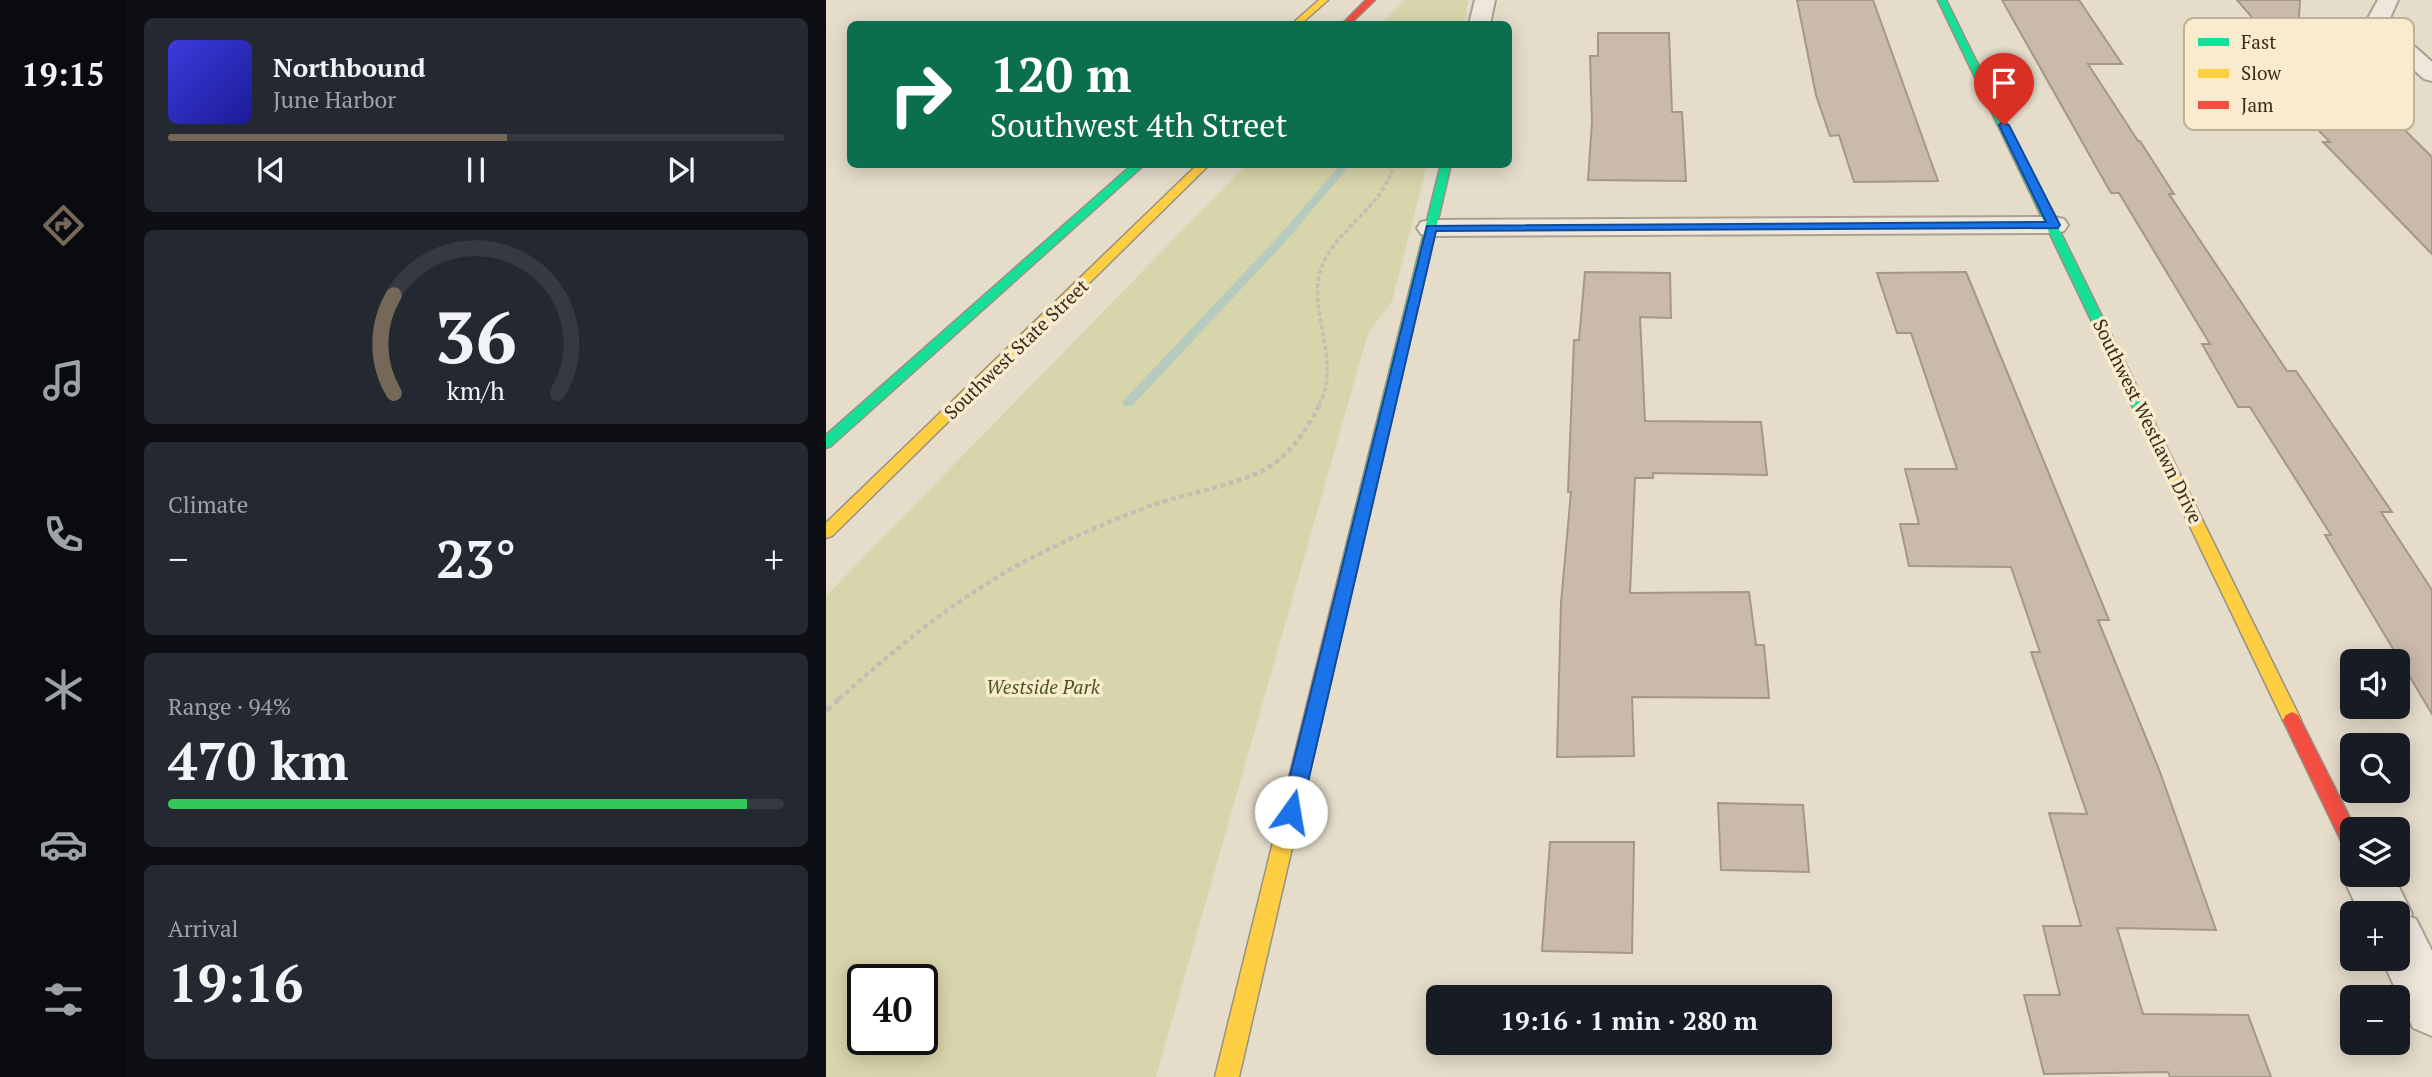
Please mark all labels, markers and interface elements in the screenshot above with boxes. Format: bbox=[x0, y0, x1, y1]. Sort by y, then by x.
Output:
legend bbox=[2184, 18, 2414, 130]
text: Fast bbox=[2241, 29, 2276, 54]
text: 120 m bbox=[990, 41, 1132, 106]
icon: right bbox=[875, 49, 966, 140]
text: Northbound bbox=[273, 50, 426, 84]
text: 19:15 bbox=[21, 53, 105, 95]
pin bbox=[1974, 53, 2034, 125]
text: Slow bbox=[2241, 60, 2282, 85]
icon: arrive bbox=[1985, 64, 2023, 102]
text: June Harbor bbox=[273, 84, 396, 115]
text: Jam bbox=[2241, 92, 2274, 117]
text: Southwest 4th Street bbox=[990, 104, 1287, 146]
icon: previous bbox=[252, 151, 290, 189]
icon: pause bbox=[457, 151, 495, 189]
icon: next bbox=[662, 151, 700, 189]
icon: directions bbox=[39, 201, 88, 250]
street label: Southwest State Street bbox=[938, 273, 1093, 424]
text: 36 bbox=[435, 287, 517, 384]
street label: Southwest Westlawn Drive bbox=[2088, 314, 2209, 527]
icon: music bbox=[39, 356, 88, 405]
text: km/h bbox=[447, 373, 505, 406]
text: Climate bbox=[168, 489, 248, 520]
icon: phone bbox=[39, 510, 88, 559]
text: 23° bbox=[436, 524, 516, 593]
text: − bbox=[168, 534, 188, 584]
text: + bbox=[764, 534, 784, 584]
map controls bbox=[2340, 649, 2410, 1055]
button: sound bbox=[2340, 649, 2410, 719]
icon: climate bbox=[39, 665, 88, 714]
park label: Westside Park bbox=[986, 674, 1101, 699]
text: Range · 94% bbox=[168, 691, 291, 722]
text: 470 km bbox=[168, 726, 349, 795]
button: search bbox=[2340, 733, 2410, 803]
position arrow bbox=[1254, 775, 1328, 849]
button: layers bbox=[2340, 817, 2410, 887]
icon: car bbox=[39, 820, 88, 869]
button: + bbox=[2340, 901, 2410, 971]
text: Arrival bbox=[168, 913, 239, 944]
text: 19:16 bbox=[168, 948, 303, 1017]
speed limit sign: 40 bbox=[847, 964, 938, 1055]
icon: filters bbox=[39, 975, 88, 1024]
button: − bbox=[2340, 985, 2410, 1055]
text: 19:16 · 1 min · 280 m bbox=[1500, 1003, 1758, 1037]

